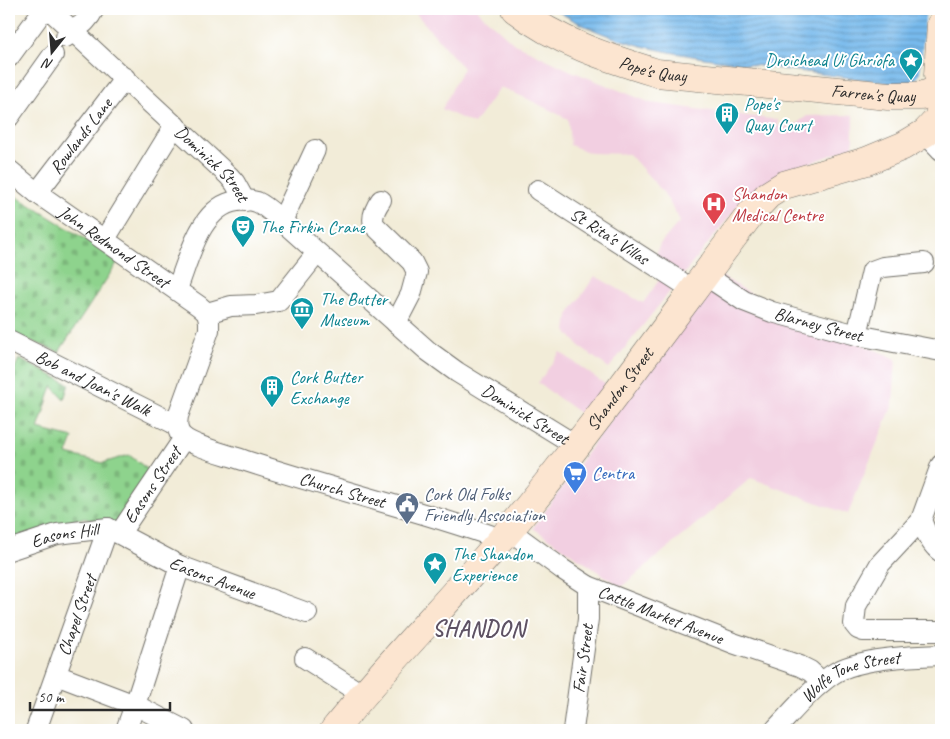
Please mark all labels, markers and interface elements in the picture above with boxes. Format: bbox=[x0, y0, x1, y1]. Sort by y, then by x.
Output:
north arrow bbox=[28, 28, 78, 78]
place icon: Droichead Uí Ghríofa bbox=[898, 47, 924, 81]
place label: Droichead Uí Ghríofa bbox=[765, 49, 896, 71]
street label: Pope's Quay bbox=[616, 51, 689, 87]
text: N bbox=[39, 54, 55, 73]
street label: Farren's Quay bbox=[830, 79, 917, 107]
street label: Rowlands Lane bbox=[45, 92, 118, 178]
place label: Pope's Quay Court bbox=[744, 93, 815, 136]
building icon: Pope's Quay Court bbox=[714, 101, 740, 135]
street label: Dominick Street bbox=[170, 120, 255, 207]
place label: Shandon Medical Centre bbox=[732, 183, 824, 226]
hospital icon: Shandon Medical Centre bbox=[701, 191, 727, 225]
street label: John Redmond Street bbox=[54, 200, 176, 294]
street label: St Rita's Villas bbox=[566, 203, 655, 270]
theatre icon: The Firkin Crane bbox=[230, 214, 256, 248]
place label: The Firkin Crane bbox=[260, 216, 366, 238]
place label: The Butter Museum bbox=[320, 288, 390, 331]
museum icon: The Butter Museum bbox=[289, 296, 315, 330]
street label: Blarney Street bbox=[772, 302, 866, 347]
street label: Shandon Street bbox=[581, 342, 659, 435]
street label: Bob and Joan's Walk bbox=[32, 345, 155, 422]
place label: Cork Butter Exchange bbox=[290, 366, 364, 409]
building icon: Cork Butter Exchange bbox=[259, 374, 285, 408]
street label: Dominick Street bbox=[478, 379, 575, 450]
street label: Easons Street bbox=[119, 440, 188, 527]
supermarket icon: Centra bbox=[562, 460, 588, 494]
place label: Centra bbox=[592, 462, 636, 484]
street label: Church Street bbox=[297, 467, 390, 514]
place label: Cork Old Folks Friendly Association bbox=[424, 483, 546, 526]
public building icon: Cork Old Folks Friendly Association bbox=[394, 491, 420, 525]
street label: Easons Hill bbox=[28, 518, 102, 553]
place label: The Shandon Experience bbox=[452, 543, 534, 586]
street label: Easons Avenue bbox=[166, 551, 260, 604]
place icon: The Shandon Experience bbox=[422, 551, 448, 585]
street label: Chapel Street bbox=[52, 569, 102, 658]
street label: Cattle Market Avenue bbox=[595, 580, 728, 649]
district label: SHANDON bbox=[432, 615, 528, 643]
street label: Fair Street bbox=[567, 621, 598, 694]
street label: Wolfe Tone Street bbox=[796, 646, 904, 707]
scale bar bbox=[30, 679, 170, 711]
text: 50 m bbox=[38, 688, 65, 707]

